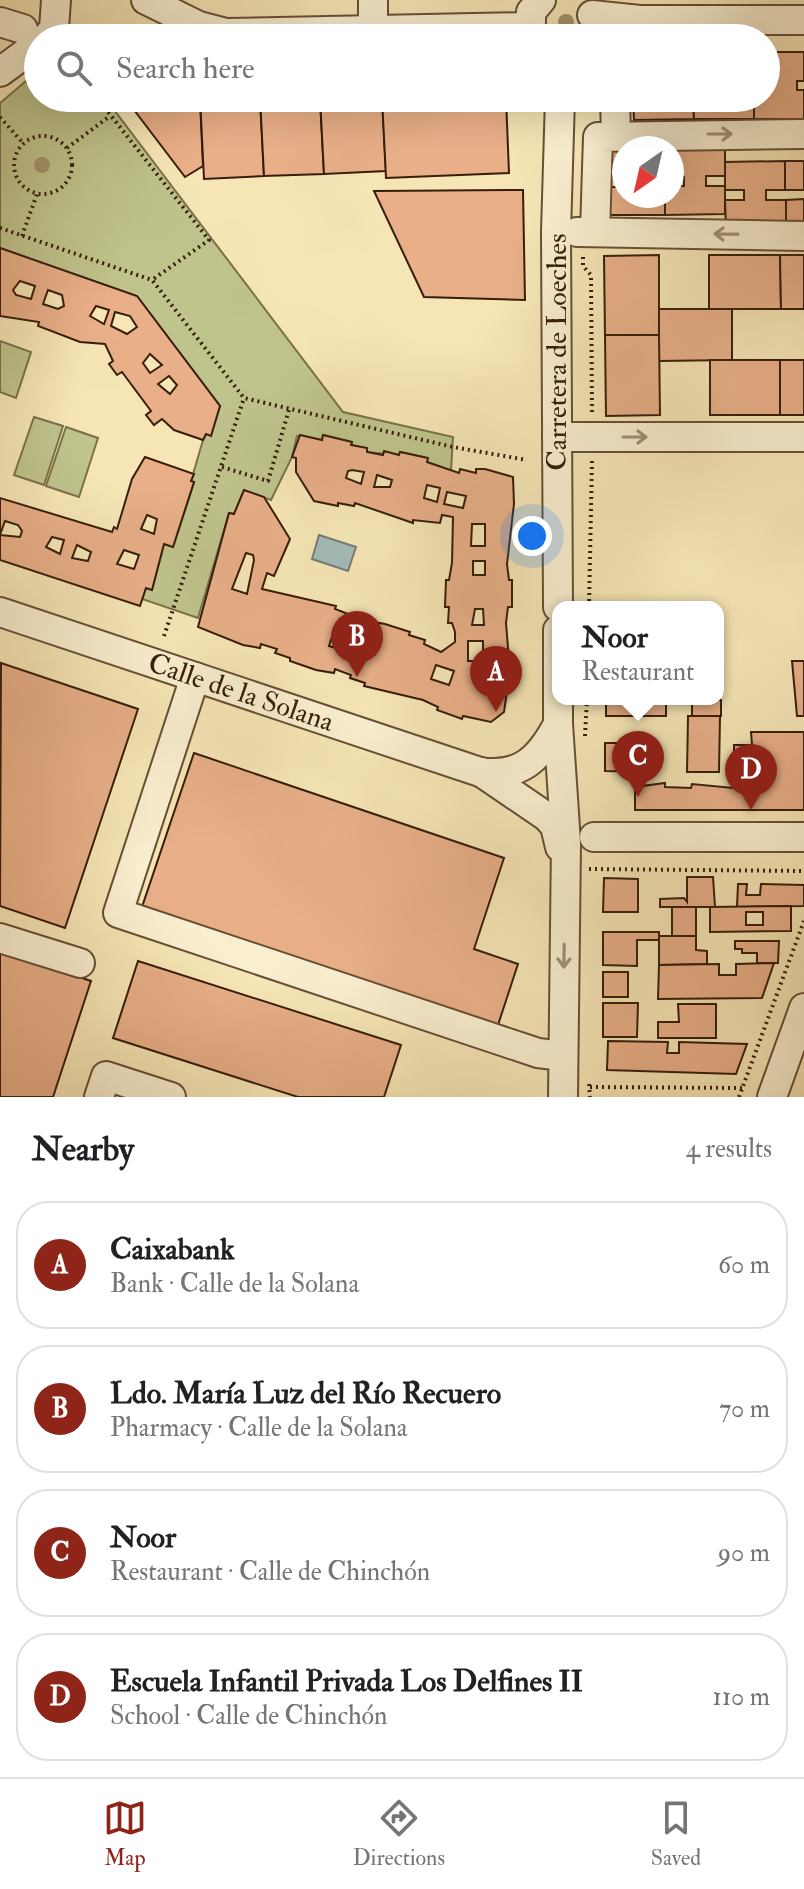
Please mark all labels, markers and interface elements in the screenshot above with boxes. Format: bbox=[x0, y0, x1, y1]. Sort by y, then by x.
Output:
search box bbox=[24, 24, 780, 112]
icon: search bbox=[52, 46, 96, 90]
text: Search here bbox=[116, 50, 255, 87]
one-way arrow bbox=[706, 126, 733, 142]
north arrow bbox=[612, 136, 684, 208]
one-way arrow bbox=[713, 227, 740, 242]
street label: Carretera de Loeches bbox=[540, 233, 575, 471]
one-way arrow bbox=[621, 429, 648, 445]
your location bbox=[512, 516, 552, 556]
popup bbox=[552, 601, 724, 705]
pin: B bbox=[331, 611, 383, 677]
text: Noor bbox=[582, 619, 648, 656]
street label: Calle de la Solana bbox=[144, 645, 339, 740]
pin: A bbox=[470, 646, 522, 712]
text: Restaurant bbox=[582, 656, 694, 688]
pin: C bbox=[612, 731, 664, 797]
pin: D bbox=[725, 744, 777, 810]
one-way arrow bbox=[556, 942, 572, 969]
text: Nearby bbox=[32, 1128, 134, 1171]
text: 4 results bbox=[686, 1133, 772, 1165]
text: Caixabank bbox=[110, 1231, 235, 1268]
text: A bbox=[52, 1249, 68, 1281]
text: 60 m bbox=[718, 1249, 770, 1281]
text: Bank · Calle de la Solana bbox=[110, 1268, 359, 1300]
text: Ldo. María Luz del Río Recuero bbox=[110, 1375, 501, 1412]
text: B bbox=[51, 1393, 69, 1425]
text: 70 m bbox=[719, 1393, 770, 1425]
text: Pharmacy · Calle de la Solana bbox=[110, 1412, 408, 1444]
text: Noor bbox=[110, 1519, 176, 1556]
text: C bbox=[50, 1537, 70, 1569]
text: 90 m bbox=[718, 1537, 770, 1569]
text: Restaurant · Calle de Chinchón bbox=[110, 1556, 430, 1588]
text: Escuela Infantil Privada Los Delfines II bbox=[110, 1663, 583, 1700]
text: D bbox=[49, 1681, 71, 1713]
text: 110 m bbox=[713, 1681, 770, 1713]
text: School · Calle de Chinchón bbox=[110, 1700, 388, 1732]
tab: Map bbox=[103, 1796, 147, 1872]
tab: Directions bbox=[353, 1796, 445, 1872]
tab: Saved bbox=[651, 1796, 701, 1872]

